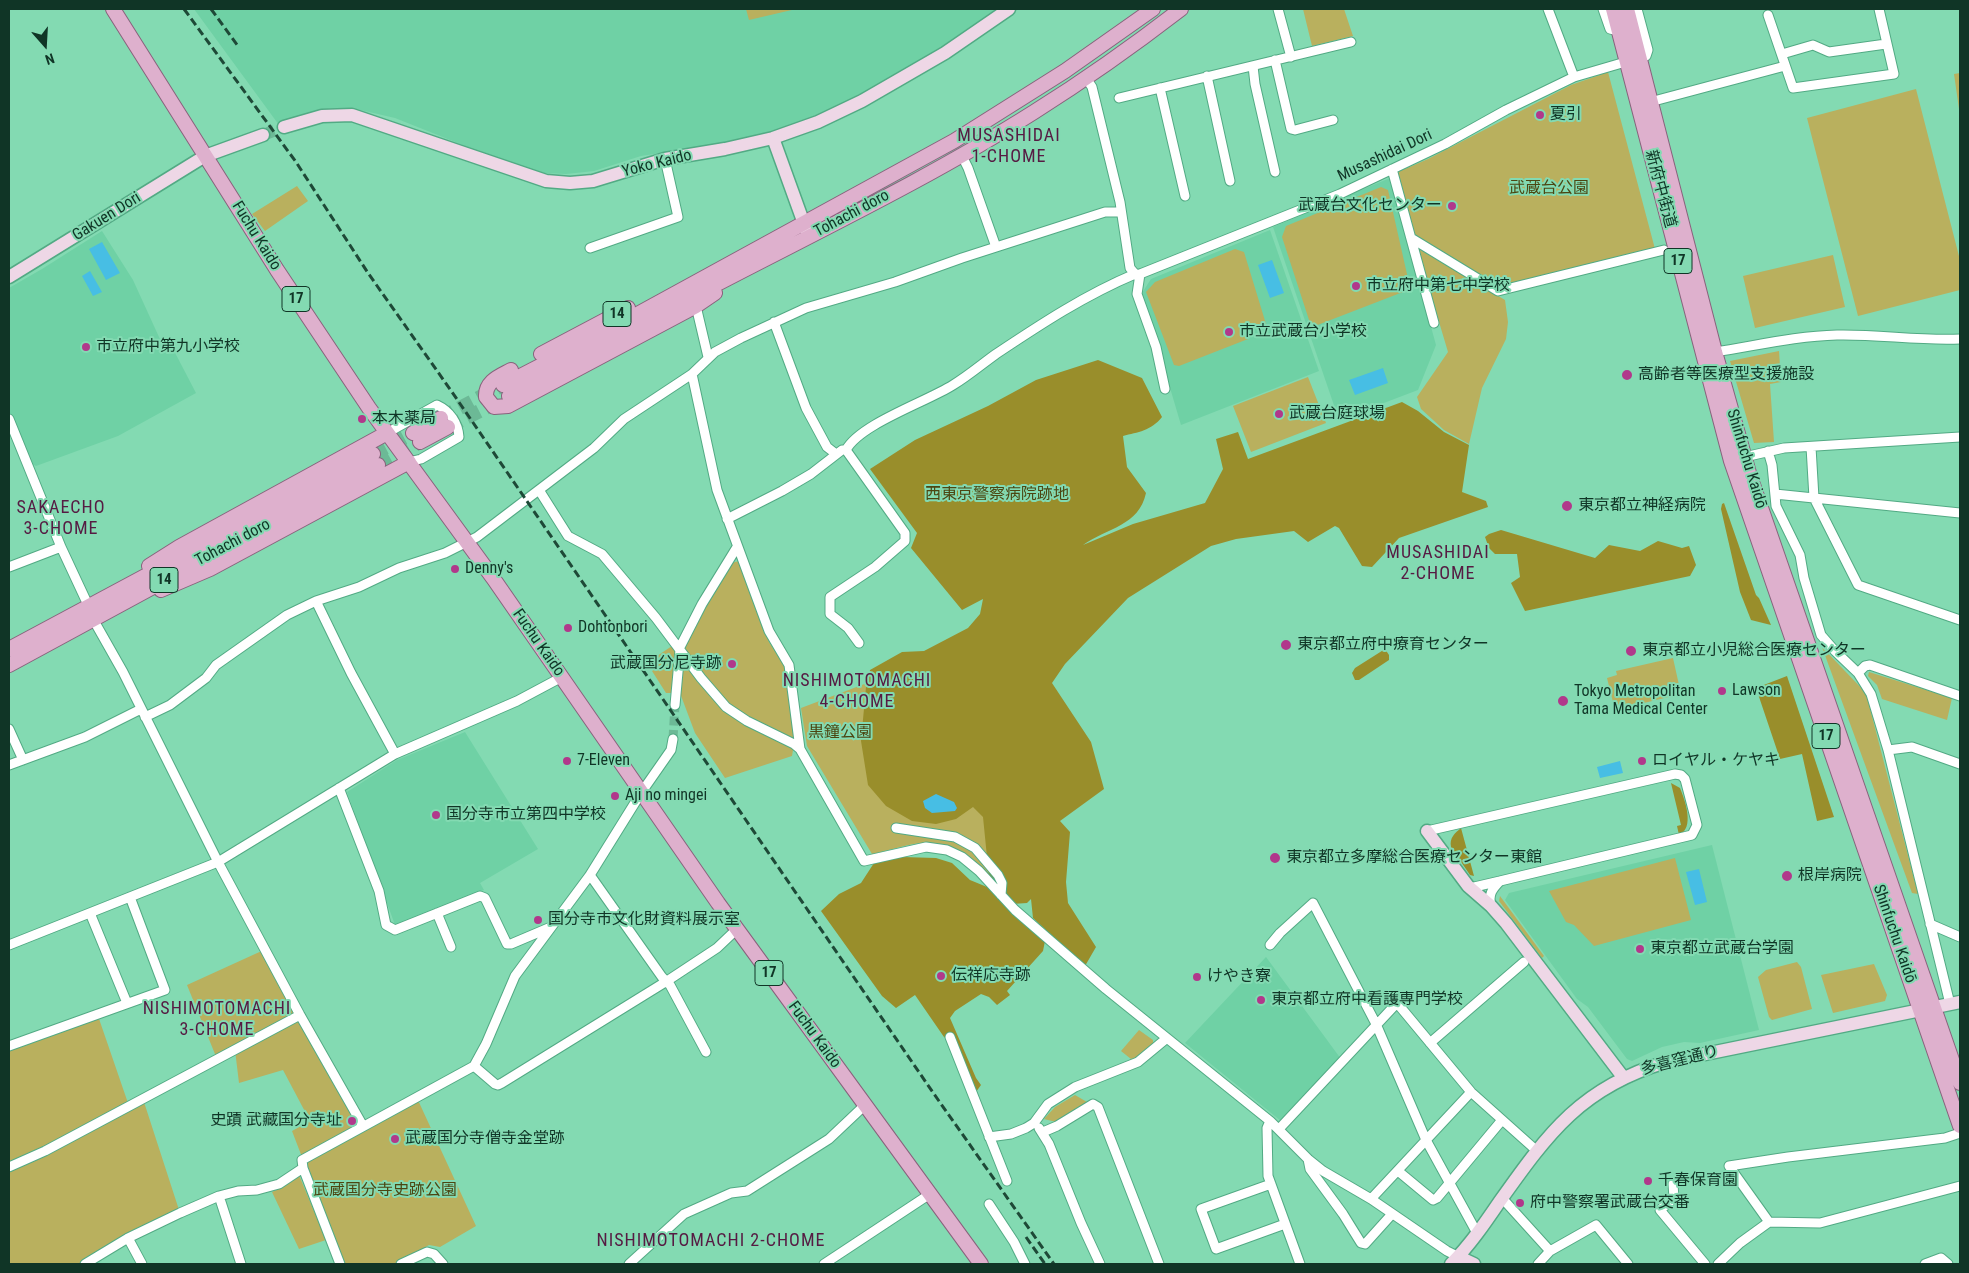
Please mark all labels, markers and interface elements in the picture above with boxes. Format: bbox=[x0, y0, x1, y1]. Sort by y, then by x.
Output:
north arrow bbox=[20, 20, 70, 70]
text: N bbox=[43, 50, 57, 68]
place label: 夏引 bbox=[1550, 105, 1582, 125]
marker: 夏引 bbox=[1534, 109, 1546, 121]
district label: MUSASHIDAI 1-CHOME bbox=[956, 125, 1062, 168]
street label: Musashidai Dori bbox=[1335, 126, 1435, 186]
street label: Yoko Kaido bbox=[620, 146, 694, 182]
street label: 新府中街道 bbox=[1640, 148, 1680, 230]
park label: 武蔵台公園 bbox=[1509, 179, 1589, 199]
street label: Tohachi doro bbox=[811, 186, 893, 242]
street label: Gakuen Dori bbox=[69, 189, 145, 245]
place label: 武蔵台文化センター bbox=[1298, 196, 1442, 216]
street label: Fuchu Kaido bbox=[227, 198, 285, 274]
marker: 武蔵台文化センター bbox=[1446, 200, 1458, 212]
road number: 17 bbox=[1664, 248, 1692, 274]
place label: 市立府中第七中学校 bbox=[1366, 276, 1510, 296]
marker: 市立府中第七中学校 bbox=[1350, 280, 1362, 292]
road number: 17 bbox=[282, 286, 310, 312]
road number: 14 bbox=[603, 302, 631, 326]
place label: 市立武蔵台小学校 bbox=[1239, 322, 1367, 342]
marker: 市立武蔵台小学校 bbox=[1223, 326, 1235, 338]
place label: 市立府中第九小学校 bbox=[96, 337, 240, 357]
marker: 市立府中第九小学校 bbox=[80, 341, 92, 353]
place label: 高齢者等医療型支援施設 bbox=[1638, 365, 1814, 385]
marker: 高齢者等医療型支援施設 bbox=[1620, 368, 1634, 382]
place label: 武蔵台庭球場 bbox=[1289, 404, 1385, 424]
street label: Shinfuchu Kaidō bbox=[1722, 407, 1770, 511]
marker: 武蔵台庭球場 bbox=[1273, 408, 1285, 420]
place label: 本木薬局 bbox=[372, 409, 436, 429]
marker: 本木薬局 bbox=[356, 413, 368, 425]
park label: 西東京警察病院跡地 bbox=[925, 485, 1069, 505]
place label: 東京都立神経病院 bbox=[1578, 496, 1706, 516]
district label: SAKAECHO 3-CHOME bbox=[15, 497, 107, 540]
marker: 東京都立神経病院 bbox=[1560, 499, 1574, 513]
street label: Tohachi doro bbox=[192, 515, 274, 571]
district label: MUSASHIDAI 2-CHOME bbox=[1385, 542, 1491, 584]
place label: Denny's bbox=[465, 559, 513, 579]
marker: Denny's bbox=[449, 563, 461, 575]
road number: 14 bbox=[150, 568, 178, 592]
street label: Fuchu Kaido bbox=[508, 606, 568, 680]
place label: Dohtonbori bbox=[578, 618, 648, 638]
marker: Dohtonbori bbox=[562, 622, 574, 634]
place label: 東京都立府中療育センター bbox=[1297, 635, 1489, 655]
marker: 東京都立府中療育センター bbox=[1279, 638, 1293, 652]
place label: 東京都立小児総合医療センター bbox=[1642, 641, 1866, 661]
marker: 東京都立小児総合医療センター bbox=[1624, 644, 1638, 658]
place label: 武蔵国分尼寺跡 bbox=[610, 654, 722, 674]
marker: 武蔵国分尼寺跡 bbox=[726, 658, 738, 670]
district label: NISHIMOTOMACHI 4-CHOME bbox=[781, 670, 933, 712]
place label: Lawson bbox=[1732, 681, 1781, 701]
place label: Tokyo Metropolitan Tama Medical Center bbox=[1574, 682, 1708, 720]
marker: Lawson bbox=[1716, 685, 1728, 697]
marker: Tokyo Metropolitan Tama Medical Center bbox=[1556, 694, 1570, 708]
park label: 黒鐘公園 bbox=[808, 723, 872, 743]
road number: 17 bbox=[1812, 724, 1840, 748]
place label: 7-Eleven bbox=[577, 751, 630, 771]
place label: ロイヤル・ケヤキ bbox=[1652, 751, 1780, 771]
marker: 7-Eleven bbox=[561, 755, 573, 767]
marker: ロイヤル・ケヤキ bbox=[1636, 755, 1648, 767]
place label: Aji no mingei bbox=[625, 786, 707, 806]
marker: Aji no mingei bbox=[609, 790, 621, 802]
place label: 国分寺市立第四中学校 bbox=[446, 805, 606, 825]
marker: 国分寺市立第四中学校 bbox=[430, 809, 442, 821]
place label: 東京都立多摩総合医療センター東館 bbox=[1286, 848, 1542, 868]
marker: 東京都立多摩総合医療センター東館 bbox=[1268, 851, 1282, 865]
place label: 根岸病院 bbox=[1798, 866, 1862, 886]
marker: 根岸病院 bbox=[1780, 869, 1794, 883]
street label: Shinfuchu Kaidō bbox=[1868, 882, 1920, 986]
place label: 国分寺市文化財資料展示室 bbox=[548, 910, 740, 930]
marker: 国分寺市文化財資料展示室 bbox=[532, 914, 544, 926]
place label: 東京都立武蔵台学園 bbox=[1650, 939, 1794, 959]
marker: 東京都立武蔵台学園 bbox=[1634, 943, 1646, 955]
road number: 17 bbox=[755, 960, 783, 986]
place label: 伝祥応寺跡 bbox=[951, 966, 1031, 986]
place label: けやき寮 bbox=[1207, 967, 1271, 987]
marker: 伝祥応寺跡 bbox=[935, 970, 947, 982]
marker: けやき寮 bbox=[1191, 971, 1203, 983]
place label: 東京都立府中看護専門学校 bbox=[1271, 990, 1463, 1010]
marker: 東京都立府中看護専門学校 bbox=[1255, 994, 1267, 1006]
district label: NISHIMOTOMACHI 3-CHOME bbox=[141, 998, 293, 1040]
street label: Fuchu Kaido bbox=[783, 998, 845, 1072]
street label: 多喜窪通り bbox=[1639, 1042, 1721, 1080]
place label: 史蹟 武藏国分寺址 bbox=[210, 1111, 342, 1131]
marker: 史蹟 武藏国分寺址 bbox=[346, 1115, 358, 1127]
place label: 武蔵国分寺僧寺金堂跡 bbox=[405, 1129, 565, 1149]
marker: 武蔵国分寺僧寺金堂跡 bbox=[389, 1133, 401, 1145]
place label: 千春保育園 bbox=[1658, 1171, 1738, 1191]
marker: 千春保育園 bbox=[1642, 1175, 1654, 1187]
park label: 武蔵国分寺史跡公園 bbox=[313, 1181, 457, 1201]
place label: 府中警察署武蔵台交番 bbox=[1530, 1193, 1690, 1213]
marker: 府中警察署武蔵台交番 bbox=[1514, 1197, 1526, 1209]
district label: NISHIMOTOMACHI 2-CHOME bbox=[594, 1230, 828, 1252]

